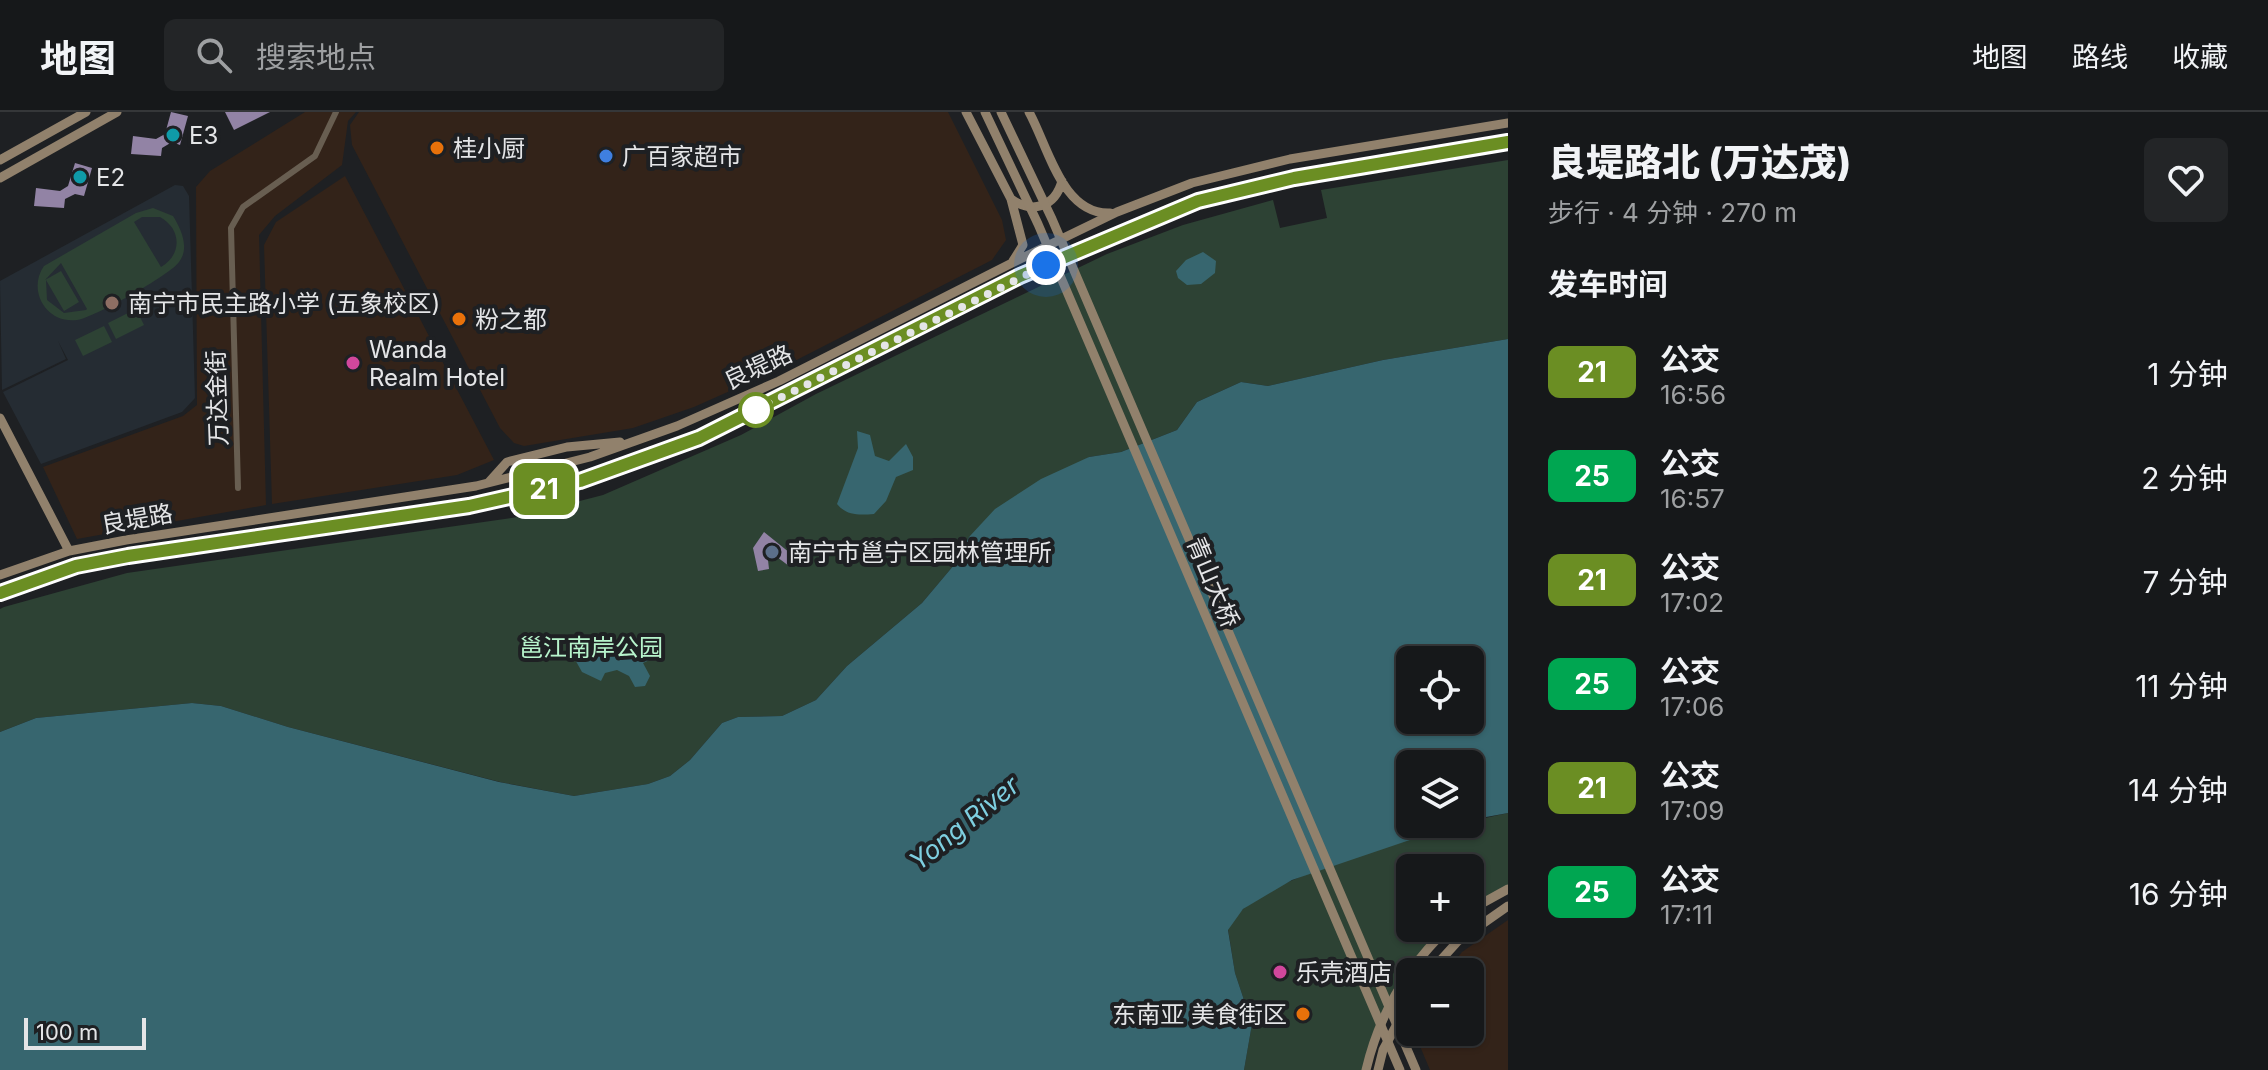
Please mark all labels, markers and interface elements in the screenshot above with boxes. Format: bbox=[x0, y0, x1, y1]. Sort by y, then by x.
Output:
search box bbox=[164, 19, 724, 91]
icon: search bbox=[192, 33, 236, 77]
text: 地图 bbox=[40, 35, 116, 81]
text: 搜索地点 bbox=[256, 39, 376, 75]
text: 地图 bbox=[1972, 40, 2028, 74]
text: 路线 bbox=[2072, 40, 2128, 74]
text: 收藏 bbox=[2172, 40, 2228, 74]
place label: E3 bbox=[189, 121, 218, 150]
marker: E3 bbox=[164, 126, 182, 144]
place label: 桂小厨 bbox=[453, 134, 525, 163]
button: heart bbox=[2144, 138, 2228, 222]
marker: 桂小厨 bbox=[428, 139, 446, 157]
text: 良堤路北 (万达茂) bbox=[1548, 139, 1851, 185]
place label: 广百家超市 bbox=[622, 142, 742, 171]
marker: 广百家超市 bbox=[597, 147, 615, 165]
place label: E2 bbox=[96, 163, 125, 192]
marker: E2 bbox=[71, 168, 89, 186]
text: 步行 · 4 分钟 · 270 m bbox=[1548, 197, 1797, 228]
your location bbox=[1026, 245, 1066, 285]
text: 发车时间 bbox=[1548, 266, 1668, 302]
place label: 南宁市民主路小学 (五象校区) bbox=[128, 289, 440, 318]
marker: 南宁市民主路小学 (五象校区) bbox=[103, 294, 121, 312]
place label: 粉之都 bbox=[475, 305, 547, 334]
marker: 粉之都 bbox=[450, 310, 468, 328]
place label: Wanda Realm Hotel bbox=[369, 335, 505, 392]
street label: 良堤路 bbox=[719, 339, 797, 395]
text: 公交 bbox=[1660, 341, 1720, 377]
street label: 万达金街 bbox=[201, 350, 233, 446]
marker: Wanda Realm Hotel bbox=[344, 354, 362, 372]
text: 21 bbox=[1577, 355, 1607, 389]
text: 1 分钟 bbox=[2147, 356, 2228, 392]
text: 16:56 bbox=[1660, 379, 1726, 410]
unlabelled marker bbox=[739, 393, 773, 427]
text: 公交 bbox=[1660, 445, 1720, 481]
text: 25 bbox=[1574, 459, 1610, 493]
text: 2 分钟 bbox=[2141, 460, 2228, 496]
line badge: 21 bbox=[508, 463, 580, 515]
text: 21 bbox=[529, 472, 559, 506]
text: 16:57 bbox=[1660, 483, 1725, 514]
street label: 良堤路 bbox=[99, 498, 175, 540]
street label: 青山大桥 bbox=[1181, 532, 1245, 632]
place label: 南宁市邕宁区园林管理所 bbox=[788, 538, 1052, 567]
marker: 南宁市邕宁区园林管理所 bbox=[763, 543, 781, 561]
text: 公交 bbox=[1660, 549, 1720, 585]
text: 21 bbox=[1577, 563, 1607, 597]
text: 7 分钟 bbox=[2143, 564, 2228, 600]
text: 17:02 bbox=[1660, 587, 1724, 618]
park label: 邕江南岸公园 bbox=[519, 633, 663, 662]
map controls bbox=[1396, 646, 1484, 1046]
button: locate bbox=[1396, 646, 1484, 734]
text: 公交 bbox=[1660, 653, 1720, 689]
text: 25 bbox=[1574, 667, 1610, 701]
text: 11 分钟 bbox=[2135, 668, 2228, 704]
text: 17:06 bbox=[1660, 691, 1724, 722]
button: layers bbox=[1396, 750, 1484, 838]
text: 公交 bbox=[1660, 757, 1720, 793]
water label: Yong River bbox=[903, 769, 1026, 877]
text: 21 bbox=[1577, 771, 1607, 805]
text: 14 分钟 bbox=[2128, 772, 2228, 808]
text: 17:09 bbox=[1660, 795, 1724, 826]
button: + bbox=[1396, 854, 1484, 942]
text: 公交 bbox=[1660, 861, 1720, 897]
text: 25 bbox=[1574, 875, 1610, 909]
text: 16 分钟 bbox=[2129, 876, 2228, 912]
text: 17:11 bbox=[1660, 899, 1713, 930]
place label: 乐壳酒店 bbox=[1296, 958, 1392, 987]
button: − bbox=[1396, 958, 1484, 1046]
marker: 乐壳酒店 bbox=[1271, 963, 1289, 981]
place label: 东南亚 美食街区 bbox=[1112, 1000, 1287, 1029]
marker: 东南亚 美食街区 bbox=[1294, 1005, 1312, 1023]
scale bar bbox=[24, 1014, 146, 1050]
text: 100 m bbox=[36, 1019, 98, 1045]

